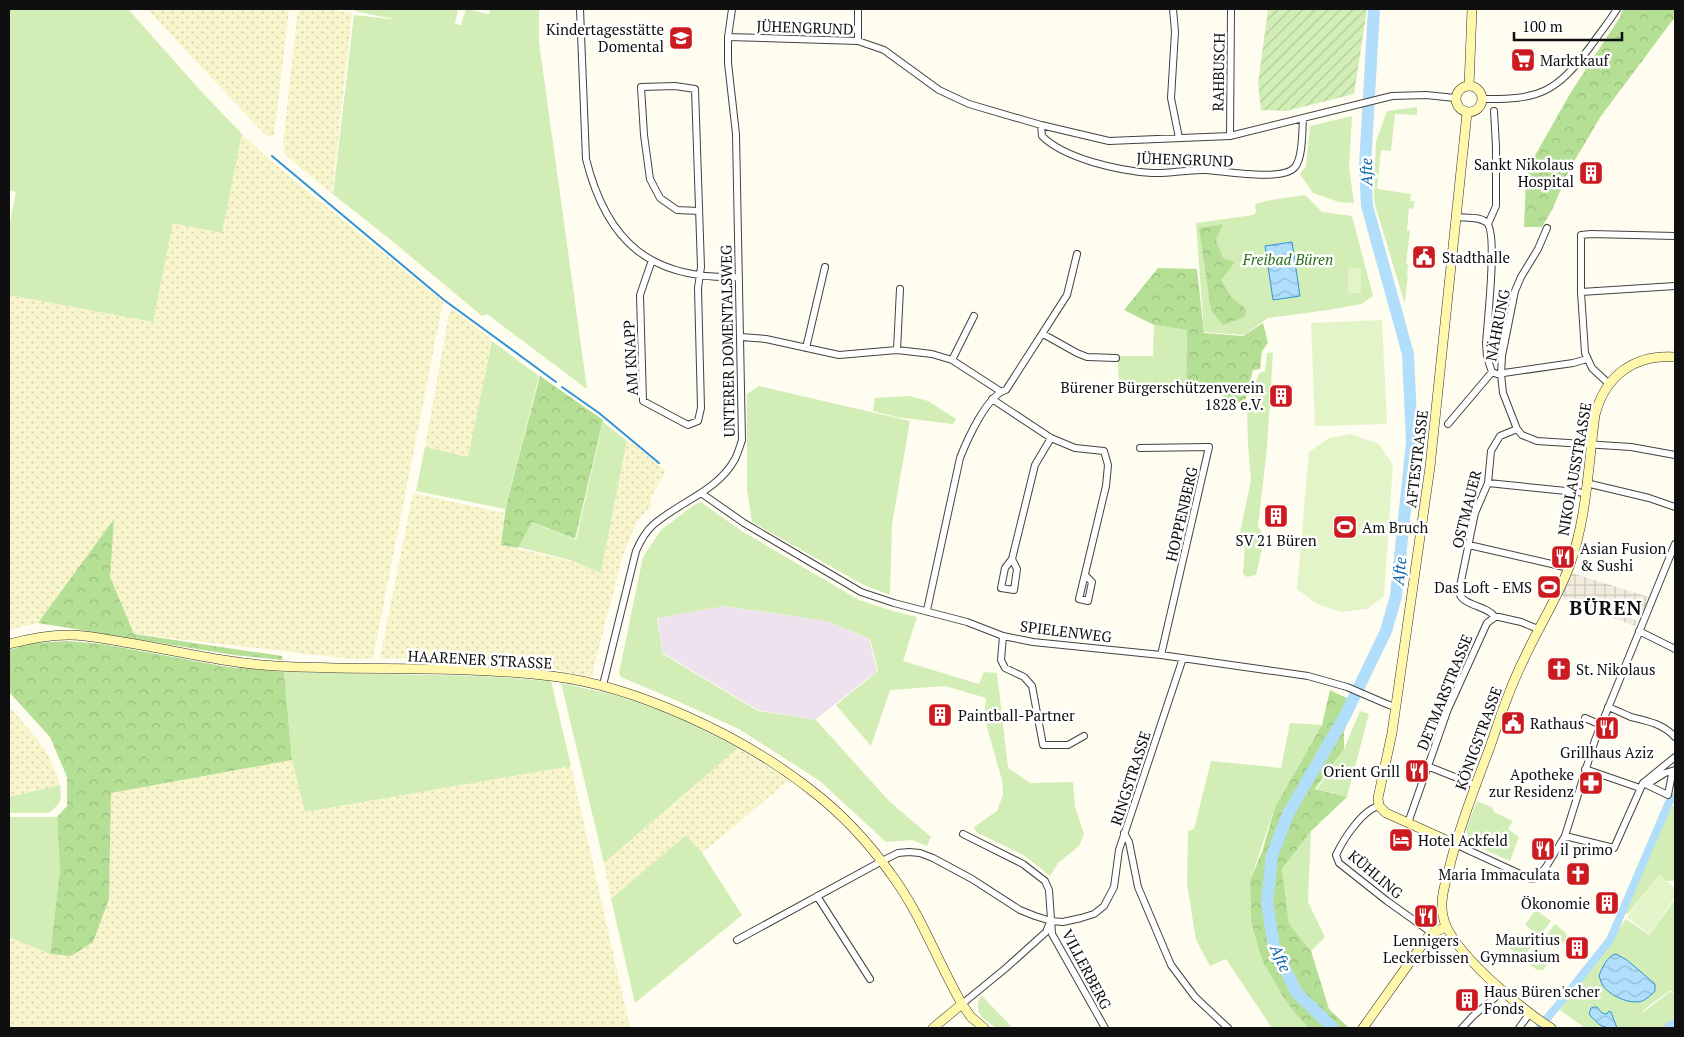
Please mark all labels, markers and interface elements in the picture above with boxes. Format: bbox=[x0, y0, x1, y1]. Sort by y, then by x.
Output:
scale bar bbox=[1514, 10, 1622, 42]
street label: JÜHENGRUND bbox=[756, 15, 854, 39]
text: 100 m bbox=[1522, 16, 1563, 36]
place label: Kindertagesstätte Domental bbox=[546, 19, 664, 56]
school or university icon: Kindertagesstätte Domental bbox=[668, 25, 694, 51]
street label: RAHBUSCH bbox=[1207, 32, 1229, 111]
supermarket icon: Marktkauf bbox=[1510, 47, 1536, 73]
place label: Marktkauf bbox=[1540, 50, 1610, 70]
street label: JÜHENGRUND bbox=[1136, 147, 1234, 171]
place label: Sankt Nikolaus Hospital bbox=[1474, 154, 1574, 191]
water label: Afte bbox=[1355, 158, 1377, 187]
building icon: Sankt Nikolaus Hospital bbox=[1578, 160, 1604, 186]
street label: UNTERER DOMENTALSWEG bbox=[715, 244, 739, 437]
public building icon: Stadthalle bbox=[1411, 244, 1437, 270]
place label: Stadthalle bbox=[1442, 247, 1510, 267]
park label: Freibad Büren bbox=[1242, 249, 1333, 269]
street label: NÄHRUNG bbox=[1480, 287, 1514, 363]
street label: AM KNAPP bbox=[618, 320, 642, 396]
place label: Bürener Bürgerschützenverein 1828 e.V. bbox=[1061, 377, 1264, 414]
building icon: Bürener Bürgerschützenverein 1828 e.V. bbox=[1268, 383, 1294, 409]
street label: NIKOLAUSSTRASSE bbox=[1552, 401, 1596, 537]
street label: AFTESTRASSE bbox=[1400, 409, 1432, 509]
street label: HOPPENBERG bbox=[1160, 464, 1202, 563]
street label: OSTMAUER bbox=[1447, 467, 1485, 550]
building icon: SV 21 Büren bbox=[1263, 503, 1289, 529]
sports icon: Am Bruch bbox=[1332, 514, 1358, 540]
place label: Am Bruch bbox=[1362, 517, 1428, 537]
place label: SV 21 Büren bbox=[1235, 530, 1317, 550]
place label: Asian Fusion & Sushi bbox=[1580, 538, 1666, 575]
restaurant icon: Asian Fusion & Sushi bbox=[1550, 544, 1576, 570]
water label: Afte bbox=[1386, 556, 1411, 587]
sports icon: Das Loft - EMS bbox=[1536, 574, 1562, 600]
place label: Das Loft - EMS bbox=[1434, 577, 1532, 597]
district label: BÜREN bbox=[1569, 594, 1643, 621]
street label: SPIELENWEG bbox=[1019, 615, 1114, 647]
street label: DETMARSTRASSE bbox=[1412, 631, 1476, 753]
street label: HAARENER STRASSE bbox=[407, 645, 553, 673]
church icon: St. Nikolaus bbox=[1546, 656, 1572, 682]
place label: St. Nikolaus bbox=[1576, 659, 1655, 679]
street label: KÖNIGSTRASSE bbox=[1450, 683, 1506, 793]
building icon: Paintball-Partner bbox=[927, 702, 953, 728]
place label: Paintball-Partner bbox=[958, 705, 1075, 725]
public building icon: Rathaus bbox=[1500, 710, 1526, 736]
place label: Rathaus bbox=[1530, 713, 1584, 733]
restaurant icon: Grillhaus Aziz bbox=[1594, 715, 1620, 741]
street label: RINGSTRASSE bbox=[1105, 728, 1155, 828]
place label: Grillhaus Aziz bbox=[1560, 742, 1654, 762]
restaurant icon: Orient Grill bbox=[1404, 758, 1430, 784]
place label: Orient Grill bbox=[1323, 761, 1400, 781]
place label: Apotheke zur Residenz bbox=[1489, 764, 1574, 801]
pharmacy icon: Apotheke zur Residenz bbox=[1578, 770, 1604, 796]
hotel icon: Hotel Ackfeld bbox=[1388, 827, 1414, 853]
place label: Hotel Ackfeld bbox=[1418, 830, 1508, 850]
restaurant icon: il primo bbox=[1530, 836, 1556, 862]
place label: il primo bbox=[1560, 839, 1613, 859]
street label: KÜHLING bbox=[1344, 845, 1408, 903]
church icon: Maria Immaculata bbox=[1565, 861, 1591, 887]
place label: Maria Immaculata bbox=[1438, 864, 1560, 884]
building icon: Ökonomie bbox=[1594, 890, 1620, 916]
place label: Ökonomie bbox=[1521, 893, 1590, 913]
restaurant icon: Lennigers Leckerbissen bbox=[1413, 903, 1439, 929]
street label: VILLERBERG bbox=[1058, 926, 1117, 1013]
place label: Mauritius Gymnasium bbox=[1480, 929, 1560, 966]
place label: Lennigers Leckerbissen bbox=[1383, 930, 1469, 967]
building icon: Mauritius Gymnasium bbox=[1564, 935, 1590, 961]
water label: Afte bbox=[1265, 940, 1297, 975]
place label: Haus Büren'scher Fonds bbox=[1484, 981, 1600, 1018]
building icon: Haus Büren'scher Fonds bbox=[1454, 987, 1480, 1013]

